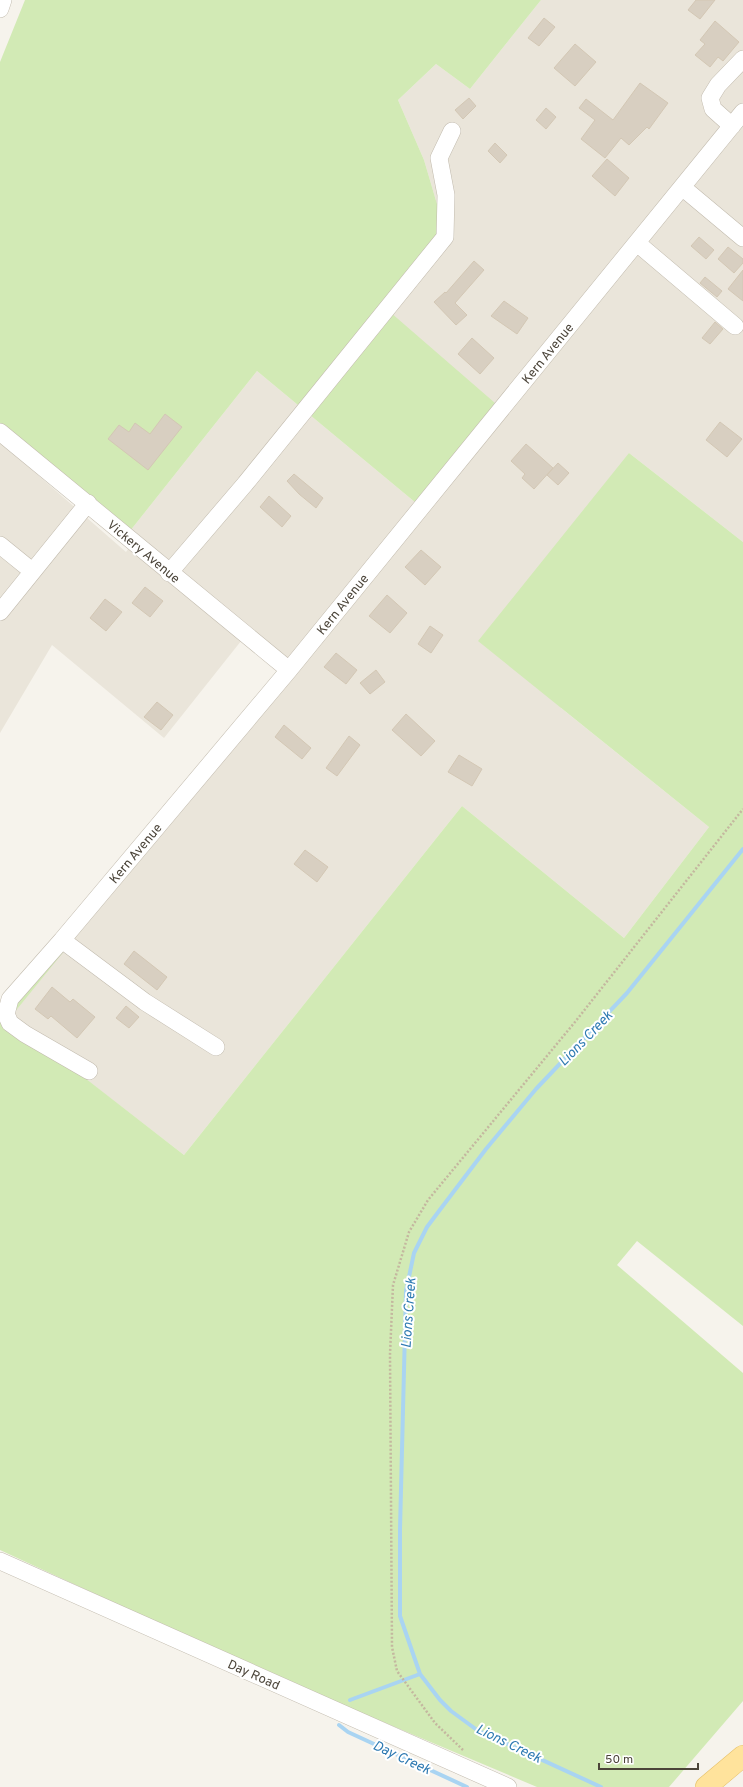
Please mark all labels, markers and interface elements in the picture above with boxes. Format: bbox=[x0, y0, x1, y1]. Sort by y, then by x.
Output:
street label: Kern Avenue bbox=[519, 321, 578, 388]
street label: Vickery Avenue bbox=[103, 517, 182, 588]
street label: Kern Avenue bbox=[314, 572, 373, 639]
street label: Kern Avenue bbox=[107, 821, 166, 888]
water label: Lions Creek bbox=[555, 1007, 617, 1070]
water label: Lions Creek bbox=[399, 1276, 421, 1349]
street label: Day Road bbox=[225, 1657, 282, 1694]
water label: Lions Creek bbox=[473, 1721, 545, 1768]
water label: Day Creek bbox=[370, 1738, 434, 1779]
scale bar bbox=[599, 1745, 698, 1771]
text: 50 m bbox=[605, 1752, 633, 1768]

